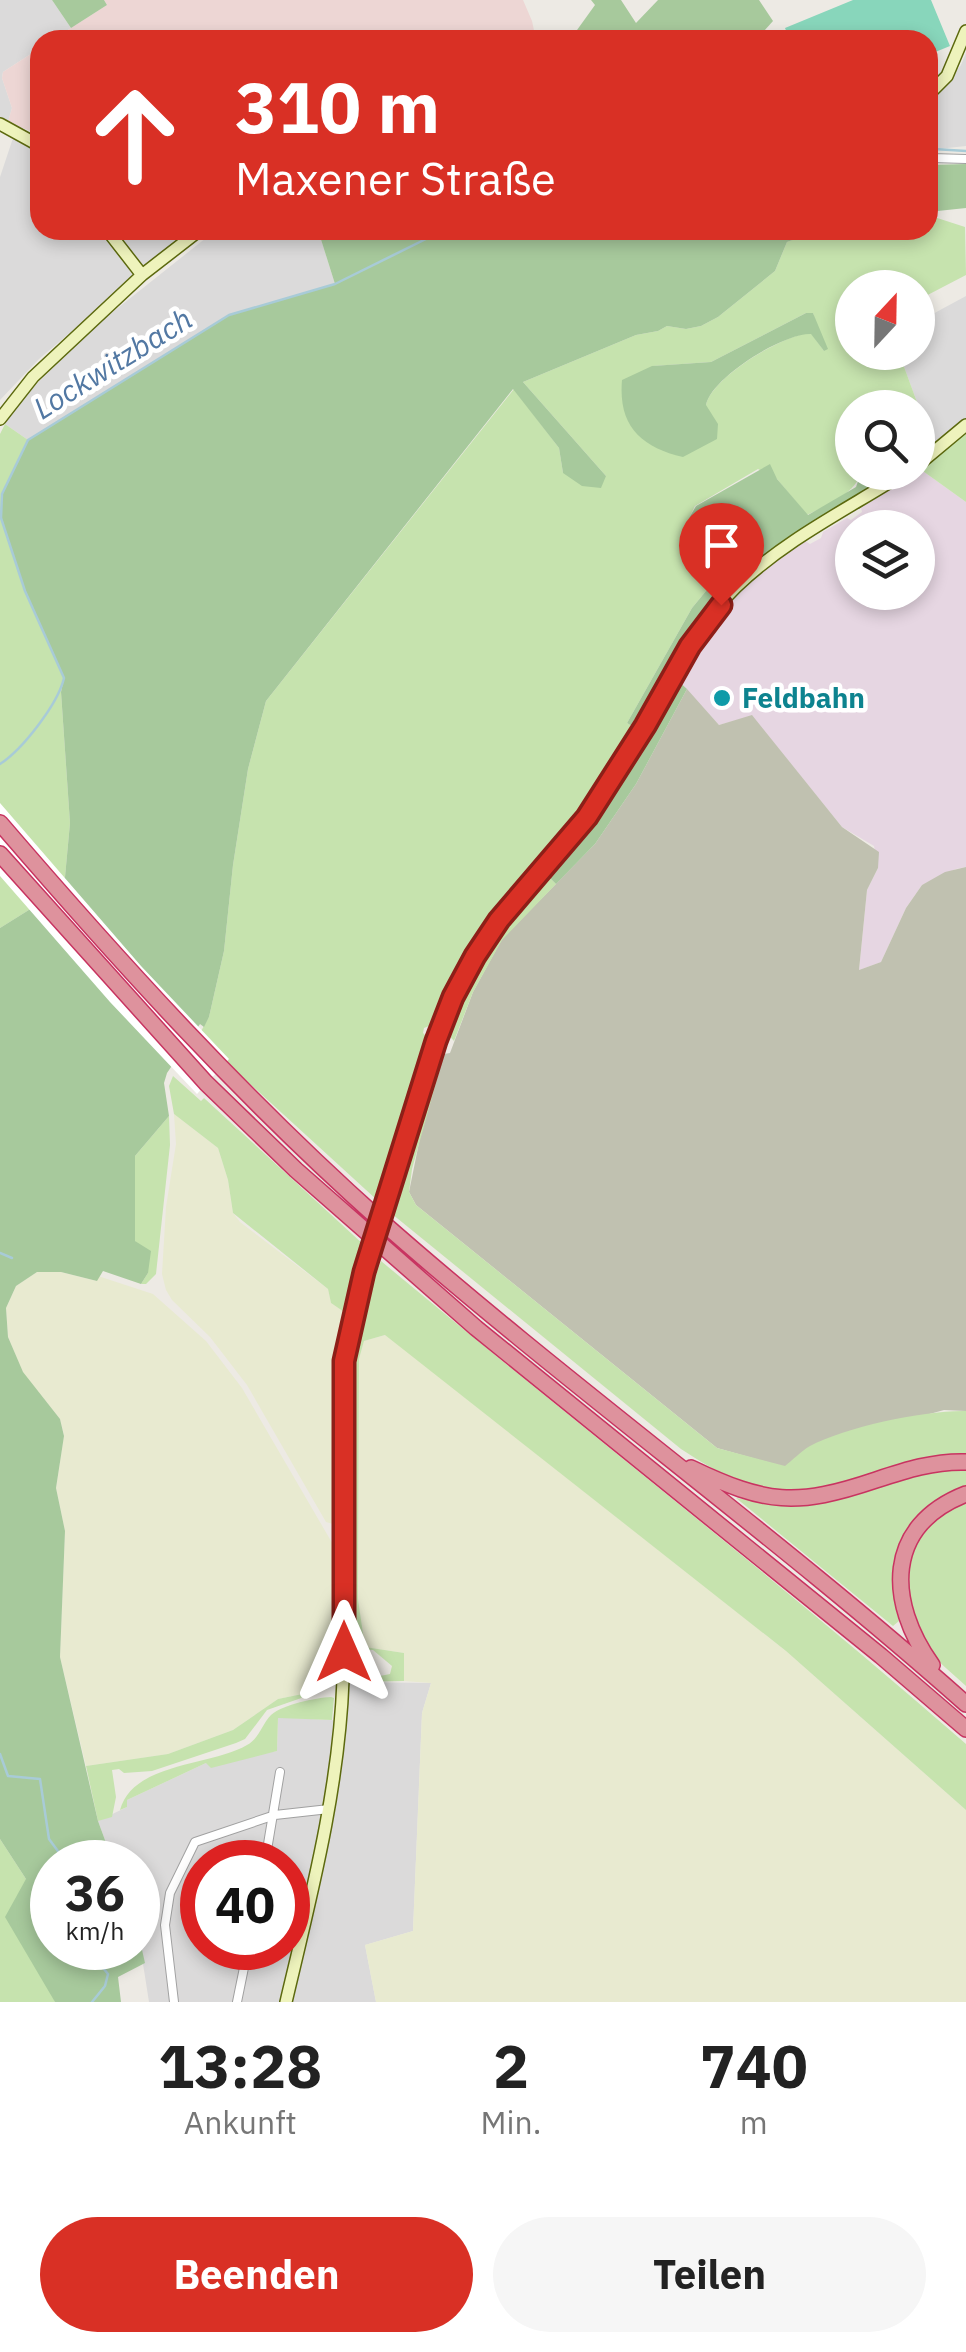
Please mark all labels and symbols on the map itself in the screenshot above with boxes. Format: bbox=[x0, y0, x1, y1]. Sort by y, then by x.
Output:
north arrow bbox=[835, 270, 935, 370]
water label: Lockwitzbach bbox=[25, 298, 199, 427]
pin bbox=[679, 503, 764, 606]
place label: Feldbahn bbox=[742, 679, 865, 716]
marker: Feldbahn bbox=[711, 687, 733, 709]
position arrow bbox=[292, 1600, 396, 1704]
speed limit sign: 40 bbox=[180, 1840, 310, 1970]

